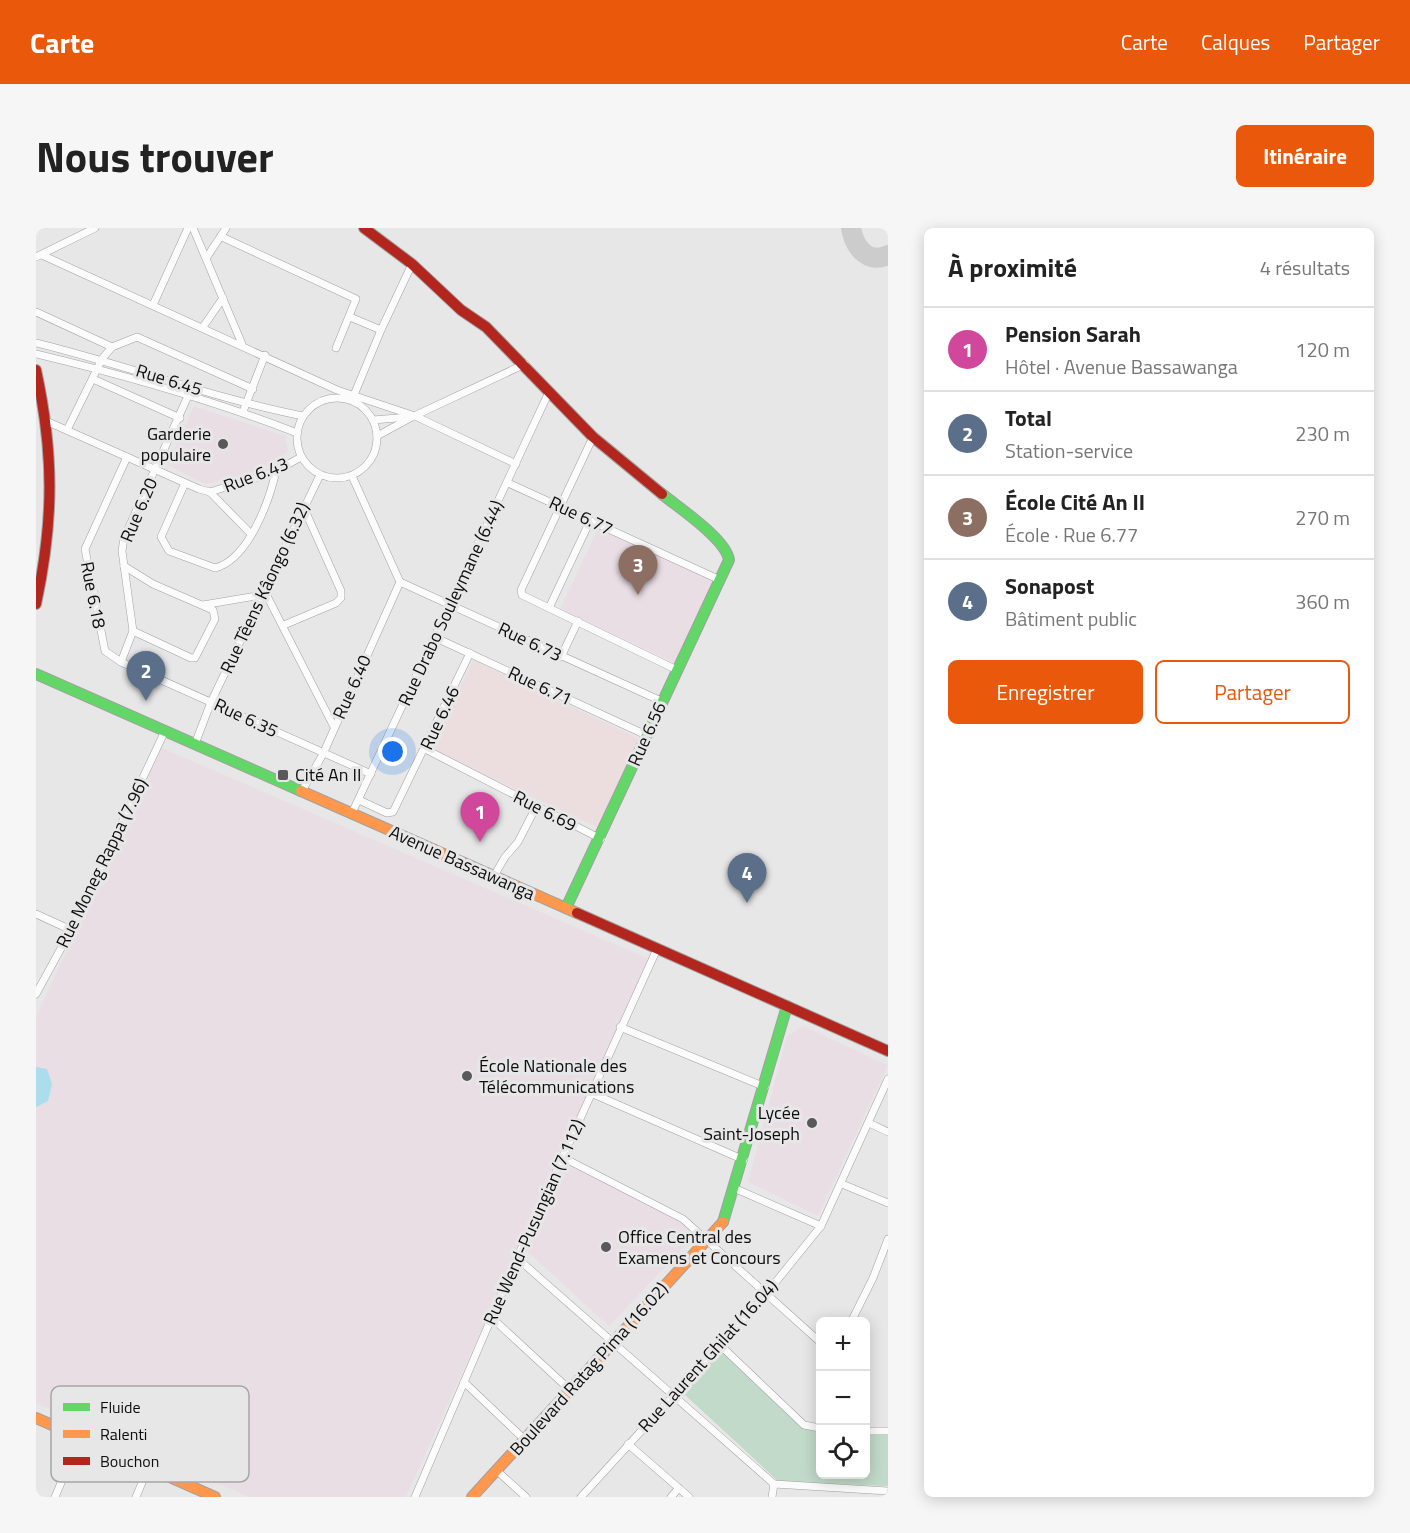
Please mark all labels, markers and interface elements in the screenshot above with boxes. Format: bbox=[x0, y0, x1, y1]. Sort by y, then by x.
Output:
text: Carte bbox=[30, 21, 94, 64]
text: Carte bbox=[1121, 26, 1168, 58]
text: Calques bbox=[1201, 26, 1270, 58]
text: Partager bbox=[1303, 26, 1380, 58]
text: Nous trouver bbox=[36, 124, 274, 188]
button: Itinéraire bbox=[1236, 125, 1374, 187]
text: À proximité bbox=[948, 248, 1077, 287]
text: 4 résultats bbox=[1260, 252, 1350, 283]
text: Pension Sarah bbox=[1005, 317, 1141, 351]
text: 1 bbox=[962, 334, 973, 365]
text: 120 m bbox=[1295, 334, 1350, 365]
text: Hôtel · Avenue Bassawanga bbox=[1005, 351, 1238, 382]
street label: Rue 6.45 bbox=[133, 357, 206, 402]
text: Total bbox=[1005, 401, 1052, 435]
text: 2 bbox=[962, 418, 973, 449]
text: 230 m bbox=[1295, 418, 1350, 449]
place label: Garderie populaire bbox=[141, 420, 211, 468]
text: Station-service bbox=[1005, 435, 1133, 466]
marker: Garderie populaire bbox=[216, 437, 230, 451]
street label: Rue 6.43 bbox=[219, 450, 292, 499]
street label: Rue 6.20 bbox=[113, 473, 164, 546]
text: École Cité An II bbox=[1005, 485, 1145, 519]
street label: Rue 6.77 bbox=[545, 489, 618, 542]
street label: Rue Drabo Souleymane (6.44) bbox=[391, 495, 510, 710]
street label: Rue Têens Kâongo (6.32) bbox=[213, 498, 316, 678]
text: 3 bbox=[962, 502, 973, 533]
text: 270 m bbox=[1295, 502, 1350, 533]
text: École · Rue 6.77 bbox=[1005, 519, 1138, 550]
pin: 3 bbox=[618, 546, 658, 595]
street label: Rue 6.18 bbox=[74, 559, 113, 631]
text: Sonapost bbox=[1005, 569, 1094, 603]
text: 4 bbox=[962, 586, 973, 617]
text: 360 m bbox=[1295, 586, 1350, 617]
text: Bâtiment public bbox=[1005, 603, 1137, 634]
street label: Rue 6.73 bbox=[494, 615, 567, 668]
street label: Rue 6.40 bbox=[325, 650, 378, 723]
pin: 2 bbox=[126, 652, 166, 701]
street label: Rue 6.71 bbox=[504, 659, 577, 712]
button: Enregistrer bbox=[948, 660, 1143, 724]
button: Partager bbox=[1155, 660, 1350, 724]
street label: Rue 6.46 bbox=[413, 681, 466, 754]
street label: Rue 6.35 bbox=[210, 691, 283, 744]
street label: Rue 6.56 bbox=[620, 697, 673, 770]
your location bbox=[378, 737, 407, 766]
place label: Cité An II bbox=[295, 761, 361, 788]
marker: Cité An II bbox=[276, 768, 290, 782]
street label: Rue Moneg Rappa (7.96) bbox=[49, 773, 154, 952]
street label: Rue 6.69 bbox=[509, 783, 582, 838]
pin: 1 bbox=[460, 792, 500, 842]
street label: Avenue Bassawanga bbox=[385, 818, 539, 907]
pin: 4 bbox=[728, 854, 766, 903]
place label: École Nationale des Télécommunications bbox=[479, 1052, 634, 1100]
marker: École Nationale des Télécommunications bbox=[460, 1069, 474, 1083]
place label: Lycée Saint-Joseph bbox=[703, 1099, 800, 1147]
street label: Rue Wend-Pusungian (7.112) bbox=[476, 1115, 591, 1329]
marker: Lycée Saint-Joseph bbox=[805, 1116, 819, 1130]
place label: Office Central des Examens et Concours bbox=[618, 1223, 781, 1271]
marker: Office Central des Examens et Concours bbox=[599, 1240, 613, 1254]
street label: Rue Laurent Ghilat (16.04) bbox=[631, 1273, 784, 1438]
street label: Boulevard Ratag Pima (16.02) bbox=[503, 1276, 674, 1461]
map controls bbox=[816, 1317, 870, 1479]
button: + bbox=[816, 1317, 870, 1371]
button: − bbox=[816, 1371, 870, 1425]
legend bbox=[51, 1386, 249, 1482]
text: Fluide bbox=[100, 1395, 141, 1419]
text: Ralenti bbox=[100, 1422, 147, 1446]
button: locate bbox=[816, 1425, 870, 1479]
text: Bouchon bbox=[100, 1449, 159, 1473]

